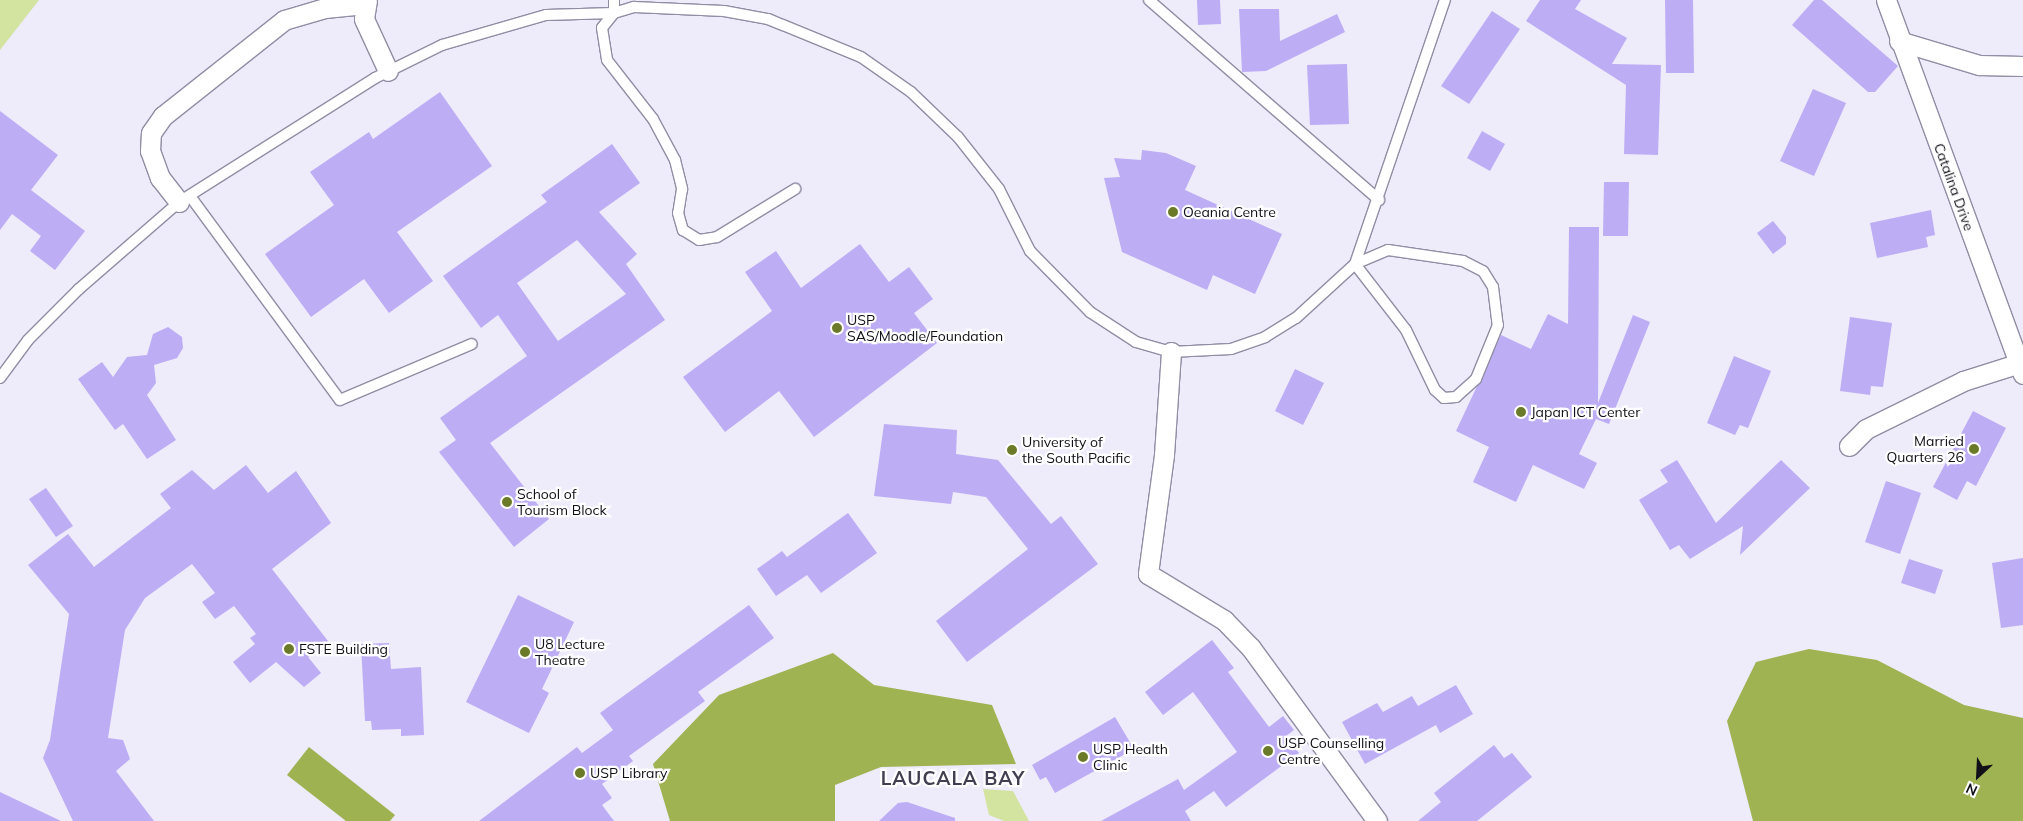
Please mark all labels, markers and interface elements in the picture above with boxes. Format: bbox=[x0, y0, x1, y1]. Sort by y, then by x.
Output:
street label: Catalina Drive bbox=[1930, 141, 1978, 233]
place label: Oeania Centre bbox=[1183, 204, 1276, 220]
marker: Oeania Centre bbox=[1167, 206, 1179, 218]
place label: USP SAS/Moodle/Foundation bbox=[847, 312, 1003, 344]
marker: USP SAS/Moodle/Foundation bbox=[831, 322, 843, 334]
place label: Japan ICT Center bbox=[1531, 404, 1640, 420]
marker: Japan ICT Center bbox=[1515, 406, 1527, 418]
place label: Married Quarters 26 bbox=[1886, 433, 1964, 466]
place label: University of the South Pacific bbox=[1022, 434, 1130, 467]
marker: Married Quarters 26 bbox=[1968, 443, 1980, 455]
marker: University of the South Pacific bbox=[1006, 444, 1018, 456]
place label: School of Tourism Block bbox=[517, 486, 607, 518]
marker: School of Tourism Block bbox=[501, 496, 513, 508]
place label: U8 Lecture Theatre bbox=[535, 636, 605, 669]
place label: FSTE Building bbox=[299, 641, 388, 657]
marker: FSTE Building bbox=[283, 643, 295, 655]
marker: U8 Lecture Theatre bbox=[519, 646, 531, 658]
place label: USP Counselling Centre bbox=[1278, 735, 1384, 768]
place label: USP Health Clinic bbox=[1093, 741, 1168, 774]
marker: USP Counselling Centre bbox=[1262, 745, 1274, 757]
marker: USP Health Clinic bbox=[1077, 751, 1089, 763]
north arrow bbox=[1953, 751, 2003, 801]
place label: USP Library bbox=[590, 765, 667, 781]
marker: USP Library bbox=[574, 767, 586, 779]
district label: LAUCALA BAY bbox=[879, 768, 1027, 790]
text: N bbox=[1963, 779, 1980, 800]

